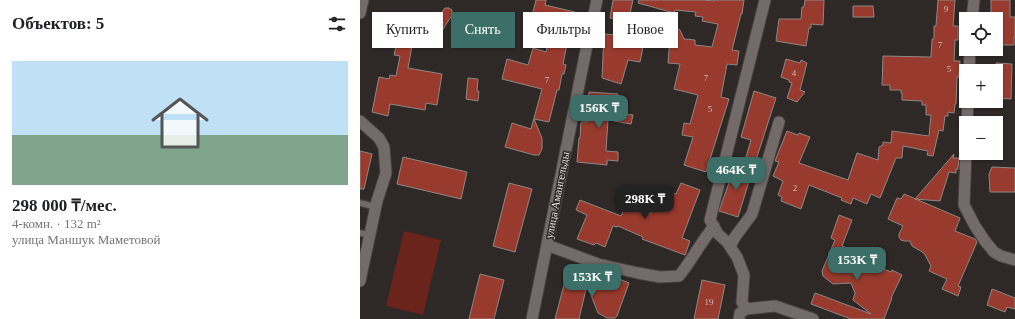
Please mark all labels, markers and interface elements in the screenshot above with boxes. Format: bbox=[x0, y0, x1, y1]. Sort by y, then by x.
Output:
house number: 9 bbox=[944, 4, 949, 14]
chip: Купить bbox=[372, 12, 443, 48]
chip: Снять bbox=[451, 12, 515, 48]
chip: Фильтры bbox=[523, 12, 605, 48]
chip: Новое bbox=[613, 12, 678, 48]
map controls bbox=[959, 12, 1003, 160]
button: locate bbox=[959, 12, 1003, 56]
icon: filters bbox=[326, 13, 348, 35]
text: Объектов: 5 bbox=[12, 14, 104, 33]
house number: 7 bbox=[938, 40, 943, 50]
house number: 5 bbox=[947, 64, 952, 74]
button: + bbox=[959, 64, 1003, 108]
house number: 4 bbox=[792, 68, 797, 78]
house number: 7 bbox=[704, 73, 709, 83]
house number: 7 bbox=[545, 75, 550, 85]
icon: home bbox=[144, 87, 216, 159]
pin: 156K ₸ bbox=[566, 95, 632, 129]
text: 156K ₸ bbox=[579, 100, 619, 115]
house number: 5 bbox=[708, 104, 713, 114]
button: − bbox=[959, 116, 1003, 160]
street label: улица Амангельды bbox=[543, 150, 571, 239]
pin: 464K ₸ bbox=[703, 157, 769, 191]
text: 464K ₸ bbox=[716, 162, 756, 177]
house number: 2 bbox=[793, 183, 797, 193]
pin: 298K ₸ bbox=[612, 186, 678, 220]
text: 298K ₸ bbox=[625, 191, 665, 206]
text: 298 000 ₸/мес. bbox=[12, 196, 117, 215]
text: 4-комн. · 132 m² bbox=[12, 216, 101, 231]
text: улица Маншук Маметовой bbox=[12, 232, 161, 247]
pin: 153K ₸ bbox=[824, 247, 890, 281]
text: 153K ₸ bbox=[837, 252, 877, 267]
pin: 153K ₸ bbox=[559, 264, 625, 298]
text: 153K ₸ bbox=[572, 269, 612, 284]
house number: 19 bbox=[705, 297, 714, 307]

